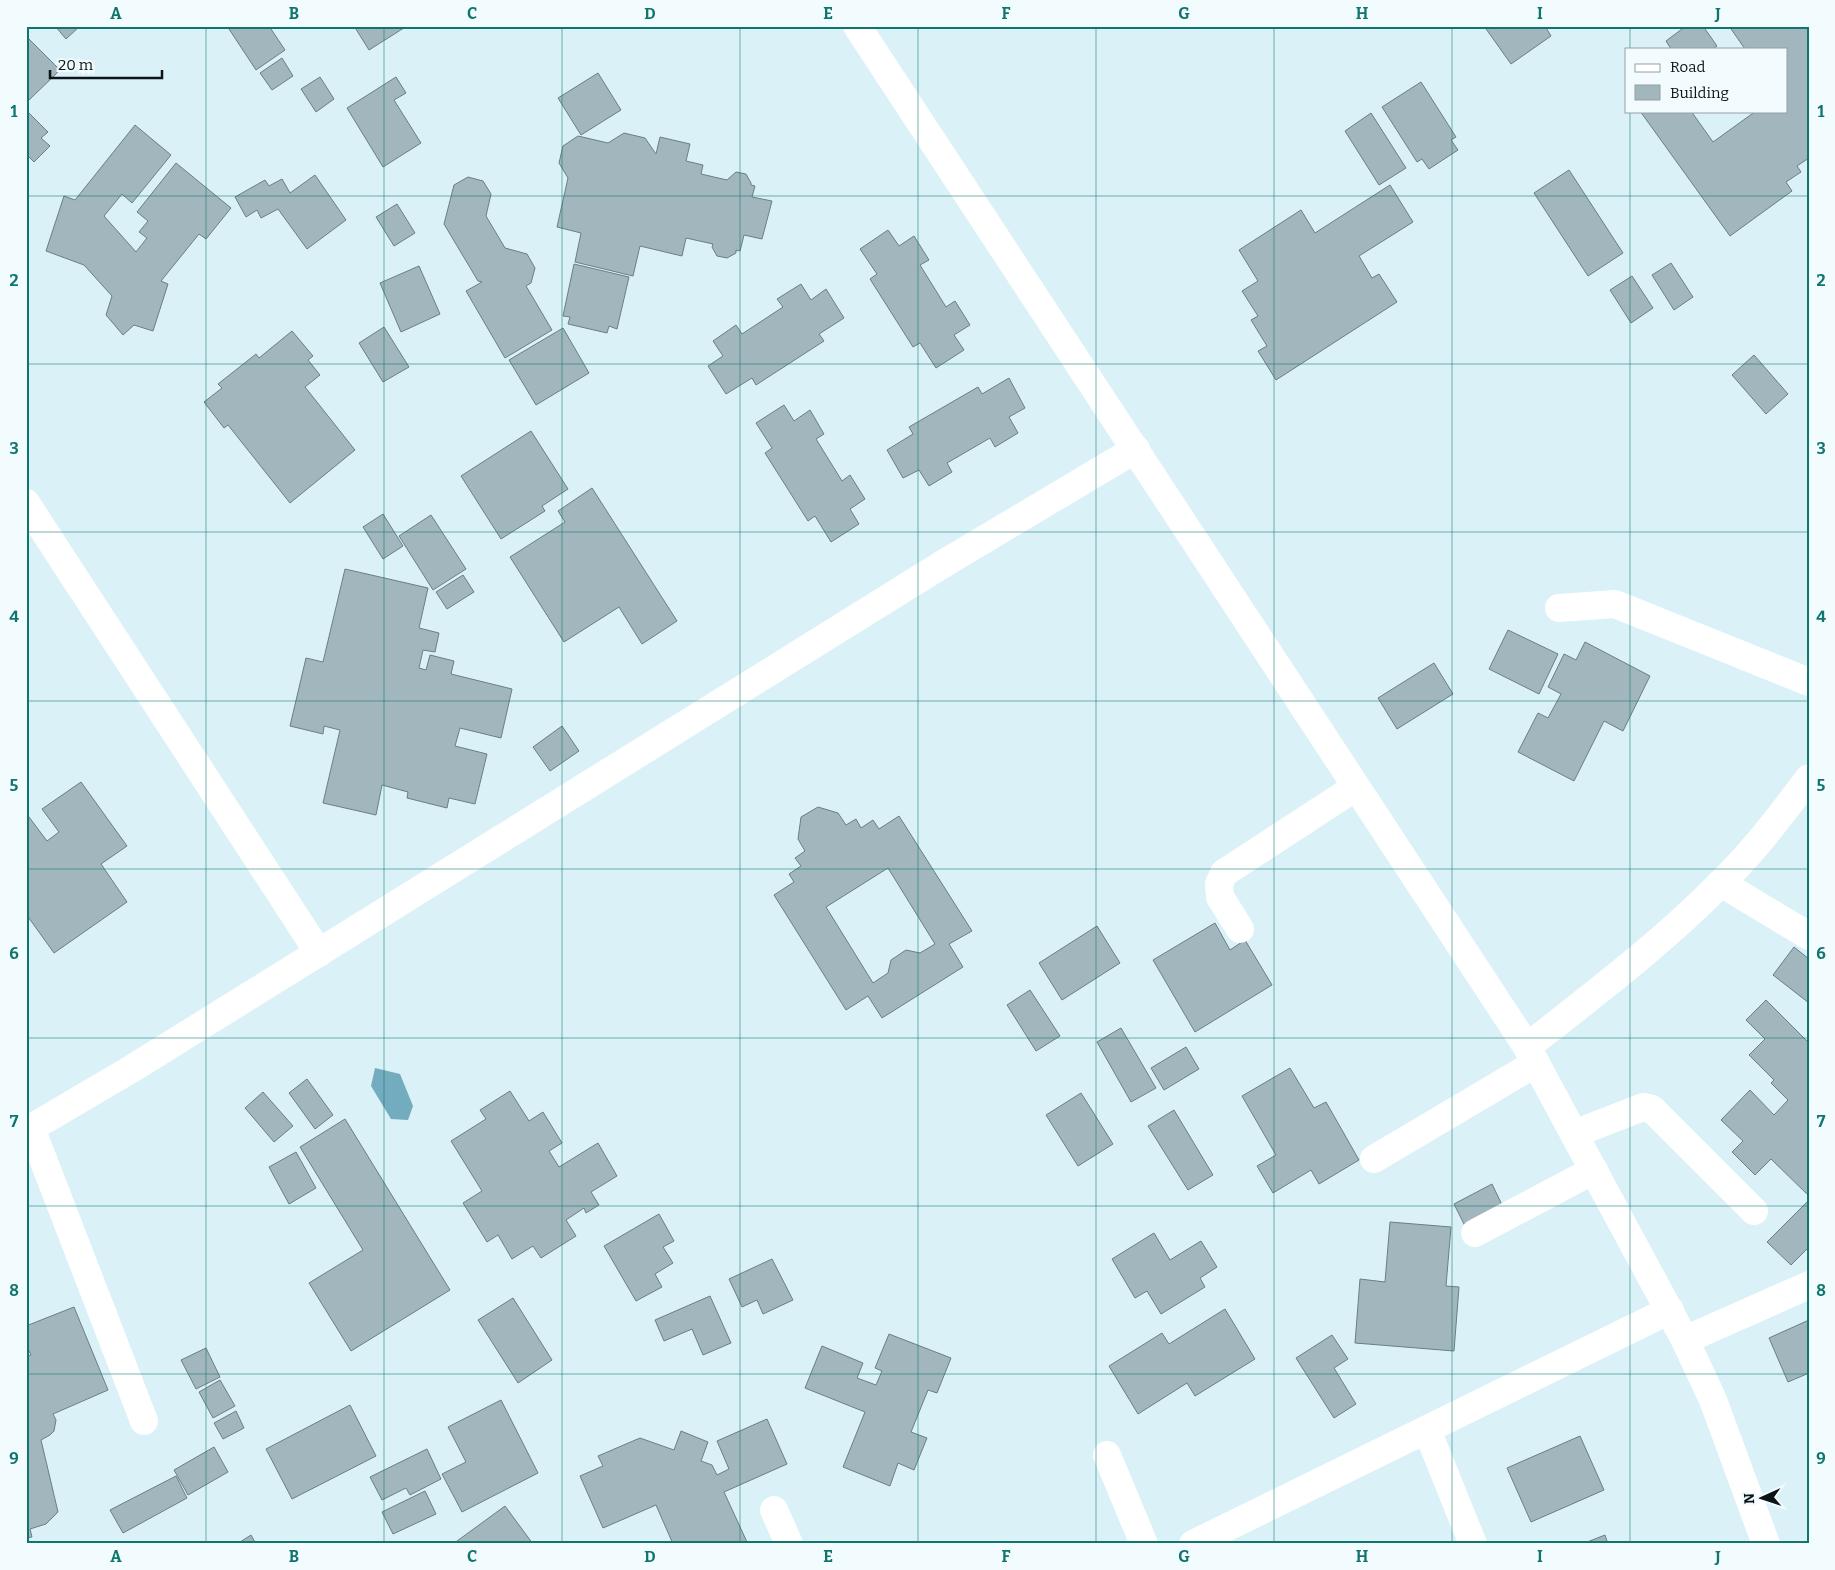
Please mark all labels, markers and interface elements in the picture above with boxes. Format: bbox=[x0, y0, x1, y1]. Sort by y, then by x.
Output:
text: A bbox=[110, 4, 122, 23]
text: B bbox=[289, 4, 299, 23]
text: C bbox=[467, 4, 477, 23]
text: D bbox=[644, 4, 656, 23]
text: E bbox=[823, 4, 833, 23]
text: F bbox=[1002, 4, 1011, 23]
text: G bbox=[1178, 4, 1190, 23]
text: H bbox=[1356, 4, 1369, 23]
text: I bbox=[1537, 4, 1543, 23]
text: J bbox=[1714, 4, 1721, 23]
scale bar bbox=[50, 48, 162, 80]
legend bbox=[1625, 48, 1788, 112]
text: 20 m bbox=[58, 56, 94, 74]
text: Road bbox=[1670, 58, 1705, 76]
text: Building bbox=[1670, 84, 1729, 102]
text: 1 bbox=[11, 102, 18, 121]
text: 1 bbox=[1818, 102, 1825, 121]
text: 2 bbox=[9, 271, 19, 290]
text: 2 bbox=[1816, 271, 1826, 290]
text: 3 bbox=[9, 439, 19, 458]
text: 3 bbox=[1816, 439, 1826, 458]
text: 4 bbox=[9, 607, 19, 626]
text: 4 bbox=[1816, 607, 1826, 626]
text: 5 bbox=[10, 776, 19, 795]
text: 5 bbox=[1817, 776, 1826, 795]
text: 6 bbox=[9, 944, 19, 963]
text: 6 bbox=[1816, 944, 1826, 963]
text: 7 bbox=[10, 1112, 19, 1131]
text: 7 bbox=[1817, 1112, 1826, 1131]
text: 8 bbox=[9, 1281, 19, 1300]
text: 8 bbox=[1816, 1281, 1826, 1300]
text: 9 bbox=[9, 1449, 19, 1468]
text: 9 bbox=[1816, 1449, 1826, 1468]
north arrow bbox=[1738, 1472, 1788, 1522]
text: N bbox=[1741, 1493, 1758, 1504]
text: A bbox=[110, 1547, 122, 1566]
text: B bbox=[289, 1547, 299, 1566]
text: C bbox=[467, 1547, 477, 1566]
text: D bbox=[644, 1547, 656, 1566]
text: E bbox=[823, 1547, 833, 1566]
text: F bbox=[1002, 1547, 1011, 1566]
text: G bbox=[1178, 1547, 1190, 1566]
text: H bbox=[1356, 1547, 1369, 1566]
text: I bbox=[1537, 1547, 1543, 1566]
text: J bbox=[1714, 1547, 1721, 1566]

